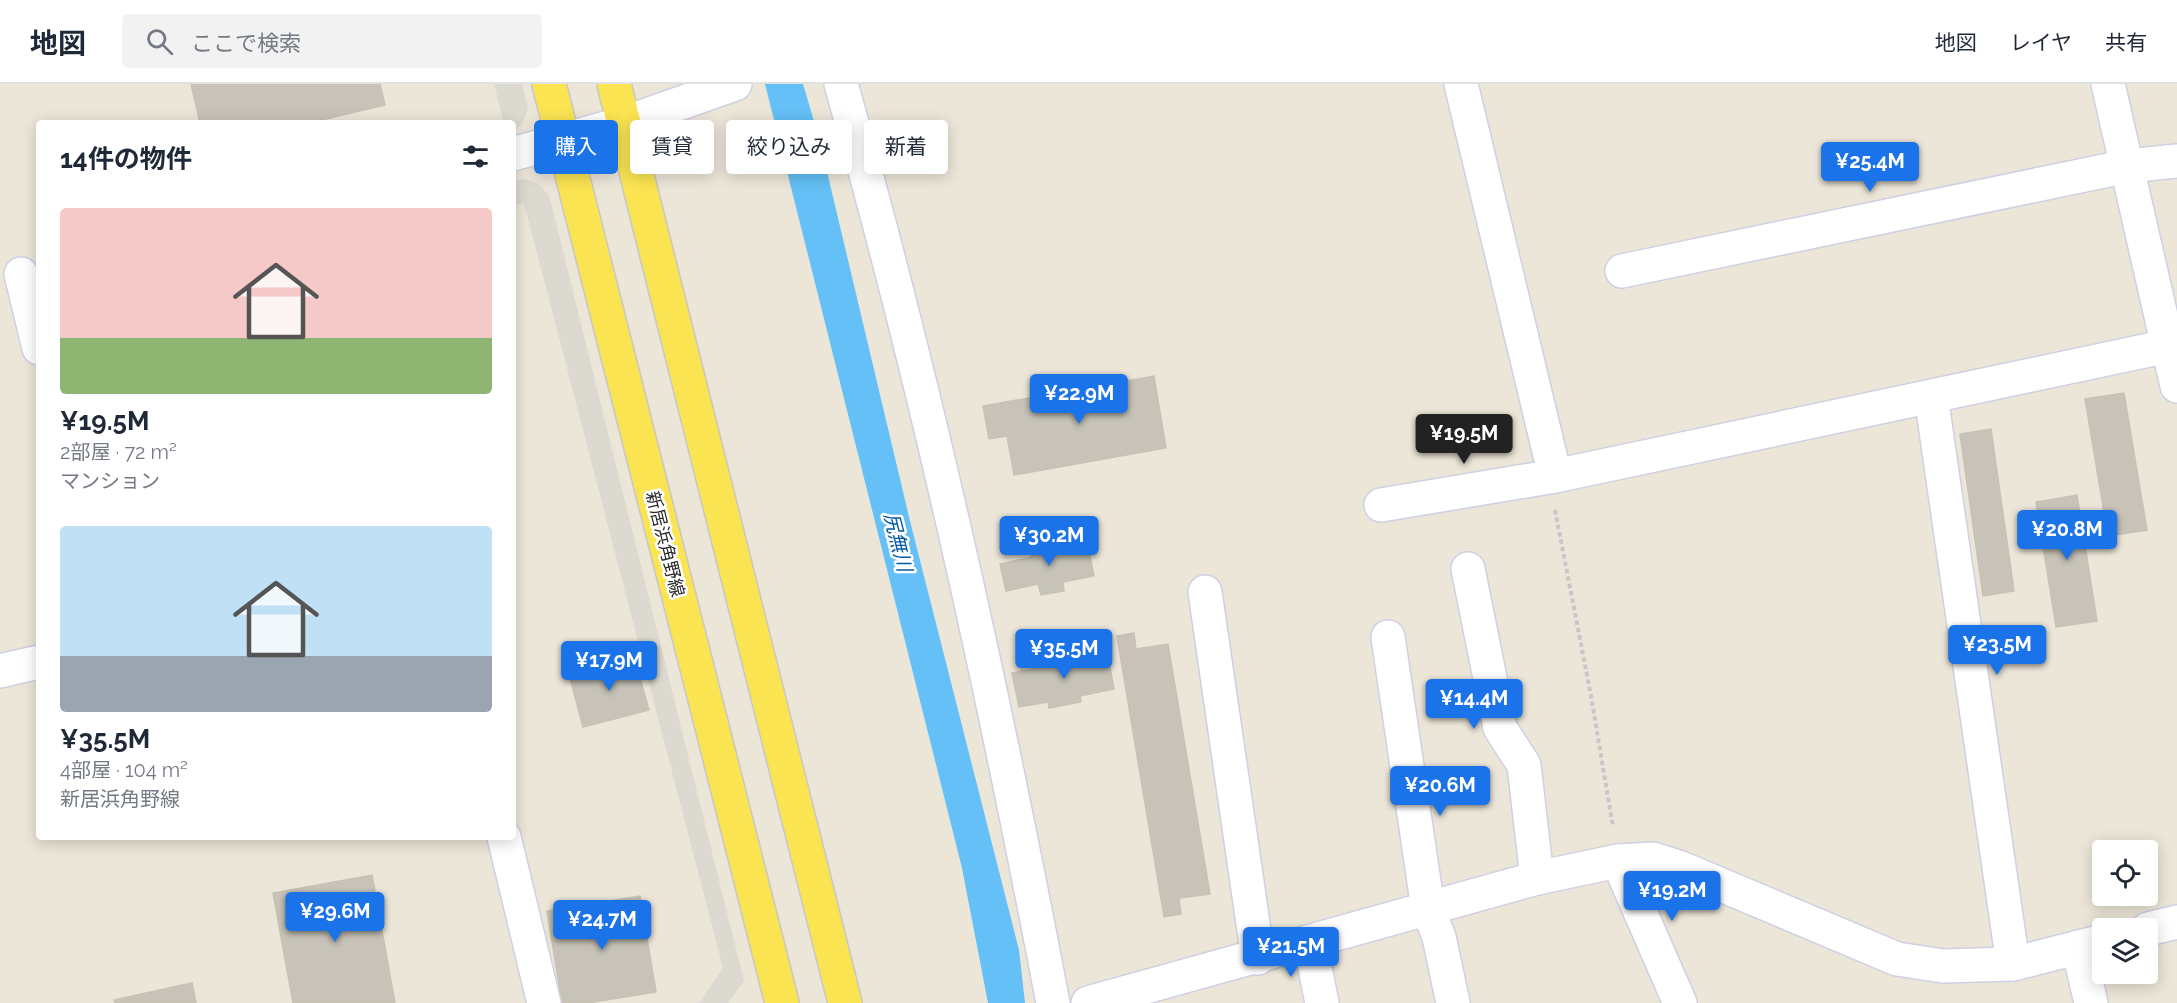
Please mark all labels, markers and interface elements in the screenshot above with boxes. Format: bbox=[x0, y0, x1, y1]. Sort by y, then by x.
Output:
search box bbox=[122, 14, 542, 68]
icon: search bbox=[143, 25, 176, 58]
text: 地図 bbox=[30, 27, 86, 60]
text: ここで検索 bbox=[191, 30, 301, 56]
text: 地図 bbox=[1935, 30, 1977, 55]
text: レイヤ bbox=[2010, 30, 2072, 55]
text: 共有 bbox=[2105, 30, 2147, 55]
chip: 購入 bbox=[534, 120, 618, 174]
chip: 賃貸 bbox=[630, 120, 714, 174]
chip: 絞り込み bbox=[726, 120, 852, 174]
chip: 新着 bbox=[864, 120, 948, 174]
icon: filters bbox=[459, 140, 492, 173]
pin: ¥25.4M bbox=[1821, 142, 1919, 193]
text: 14件の物件 bbox=[60, 144, 192, 174]
text: ¥25.4M bbox=[1835, 149, 1905, 173]
icon: home bbox=[222, 247, 330, 355]
pin: ¥22.9M bbox=[1030, 374, 1128, 425]
text: ¥22.9M bbox=[1044, 381, 1114, 405]
text: ¥19.5M bbox=[60, 406, 149, 436]
pin: ¥19.5M bbox=[1415, 414, 1513, 465]
text: ¥19.5M bbox=[1430, 421, 1498, 445]
text: 2部屋 · 72 m² bbox=[60, 440, 177, 464]
text: マンション bbox=[60, 469, 160, 493]
street label: 新居浜角野線 bbox=[642, 489, 689, 599]
water label: 尻無川 bbox=[879, 510, 917, 576]
pin: ¥20.8M bbox=[2018, 510, 2116, 561]
pin: ¥30.2M bbox=[1000, 516, 1098, 567]
text: ¥20.8M bbox=[2031, 517, 2103, 541]
text: ¥30.2M bbox=[1014, 523, 1084, 547]
icon: home bbox=[222, 565, 330, 673]
pin: ¥23.5M bbox=[1948, 625, 2046, 676]
pin: ¥35.5M bbox=[1015, 629, 1113, 680]
text: ¥23.5M bbox=[1962, 632, 2032, 656]
text: ¥35.5M bbox=[1029, 636, 1099, 660]
pin: ¥17.9M bbox=[560, 641, 658, 692]
text: ¥17.9M bbox=[575, 648, 643, 672]
pin: ¥14.4M bbox=[1425, 679, 1523, 730]
text: ¥14.4M bbox=[1440, 686, 1508, 710]
text: ¥35.5M bbox=[60, 724, 150, 754]
text: 4部屋 · 104 m² bbox=[60, 758, 188, 782]
pin: ¥20.6M bbox=[1391, 766, 1489, 817]
text: ¥20.6M bbox=[1404, 773, 1476, 797]
text: 新居浜角野線 bbox=[60, 787, 180, 811]
map controls bbox=[2092, 840, 2158, 984]
button: locate bbox=[2092, 840, 2158, 906]
pin: ¥19.2M bbox=[1623, 871, 1721, 922]
text: ¥19.2M bbox=[1638, 878, 1706, 902]
pin: ¥29.6M bbox=[286, 892, 384, 943]
text: ¥29.6M bbox=[299, 899, 371, 923]
pin: ¥24.7M bbox=[553, 900, 651, 951]
text: ¥24.7M bbox=[567, 907, 637, 931]
button: layers bbox=[2092, 918, 2158, 984]
pin: ¥21.5M bbox=[1242, 927, 1340, 978]
text: ¥21.5M bbox=[1257, 934, 1325, 958]

